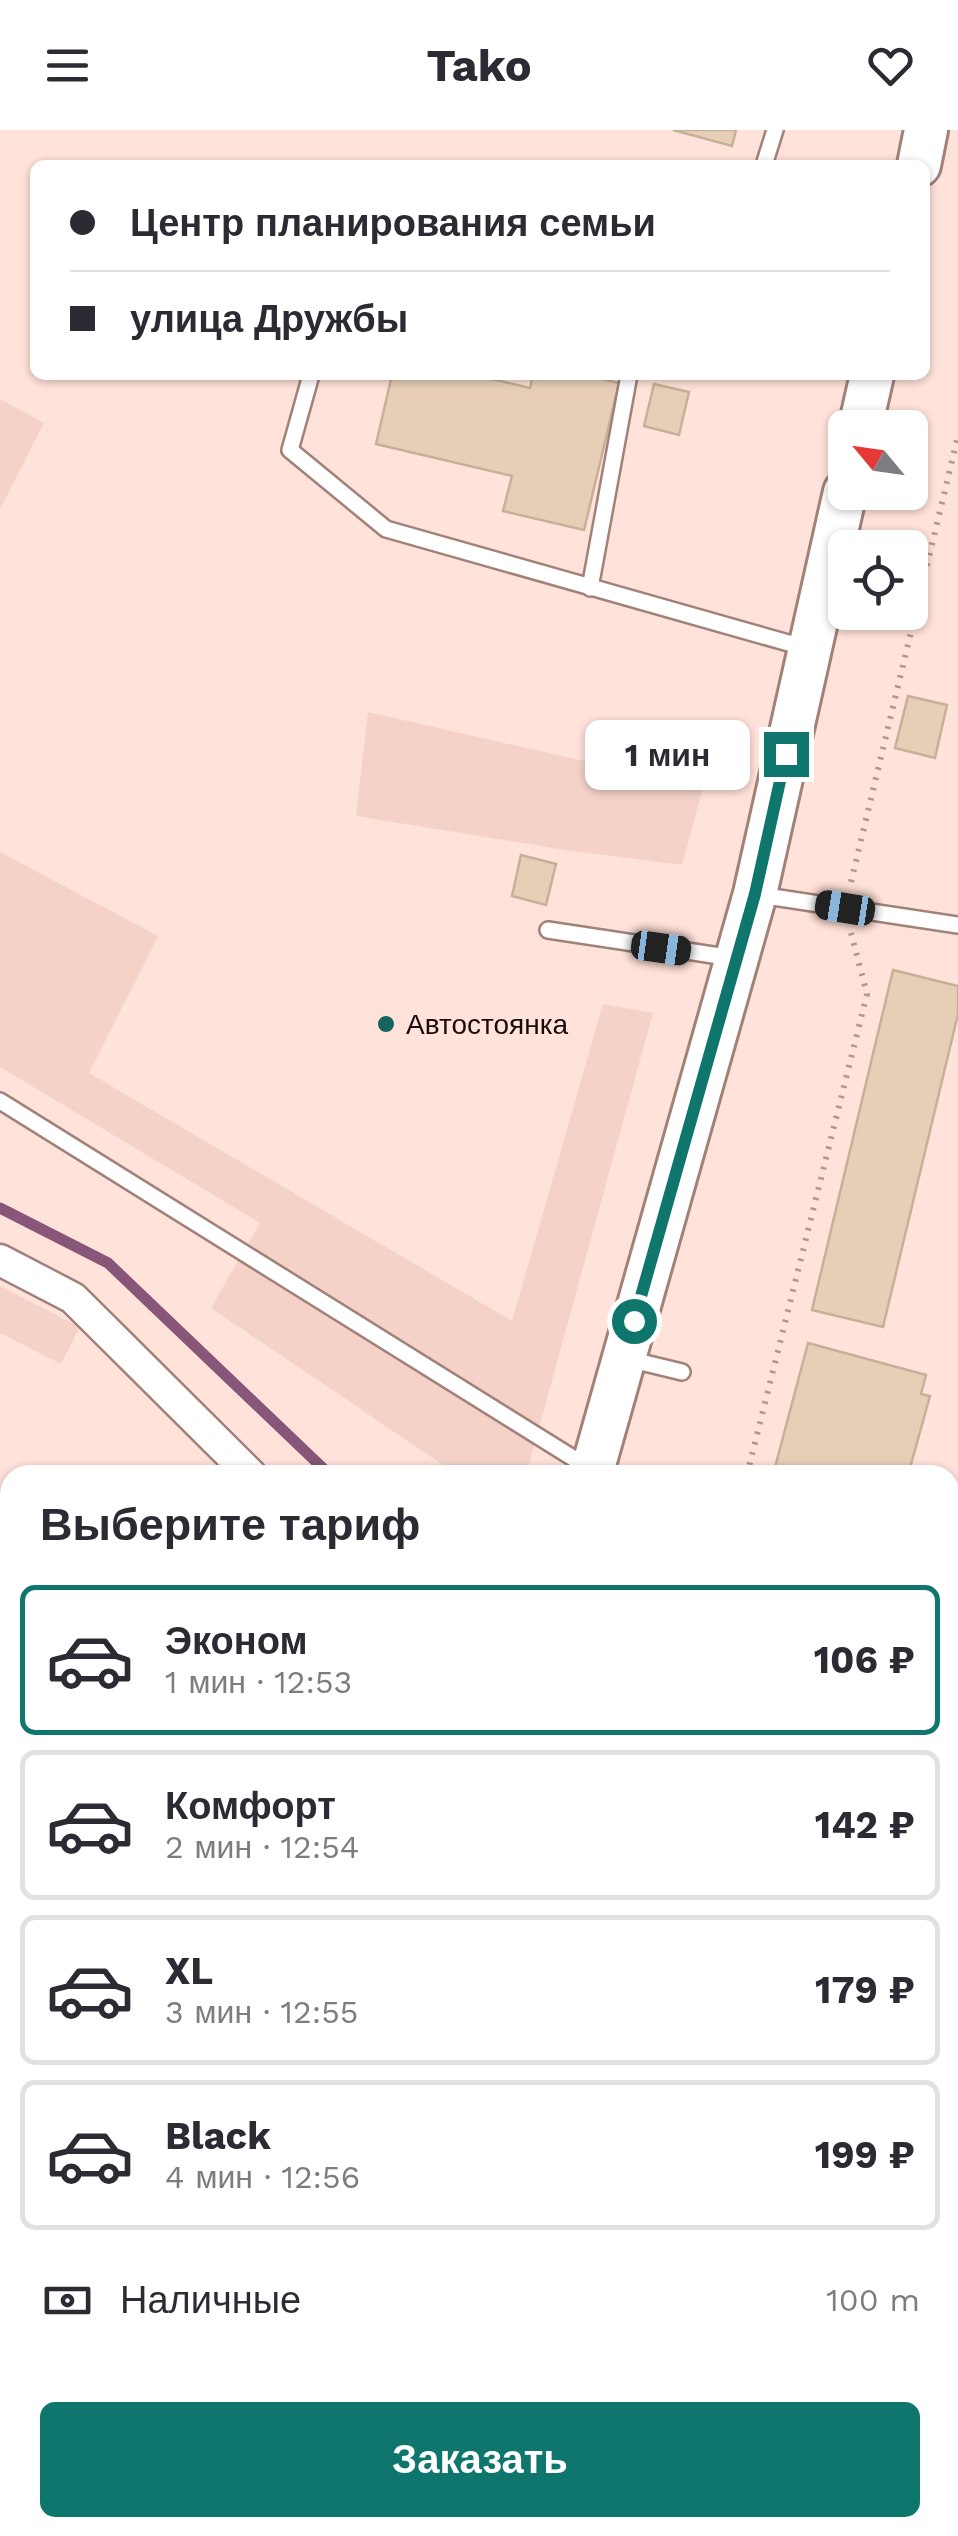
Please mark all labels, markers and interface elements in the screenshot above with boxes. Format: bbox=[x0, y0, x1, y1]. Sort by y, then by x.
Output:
icon: menu bbox=[40, 38, 95, 93]
icon: heart bbox=[863, 38, 918, 93]
text: Tako bbox=[426, 39, 532, 92]
text: Центр планирования семьи bbox=[130, 201, 656, 245]
text: улица Дружбы bbox=[130, 297, 408, 341]
north arrow bbox=[828, 410, 928, 510]
map controls bbox=[828, 410, 928, 630]
button: locate bbox=[828, 530, 928, 630]
callout: 1 мин bbox=[586, 719, 751, 789]
route end bbox=[764, 732, 809, 777]
text: 1 мин bbox=[625, 736, 710, 774]
car bbox=[813, 888, 877, 928]
car bbox=[629, 929, 693, 967]
place label: Автостоянка bbox=[406, 1008, 569, 1041]
marker: Автостоянка bbox=[375, 1013, 397, 1035]
route start bbox=[612, 1299, 657, 1344]
text: Выберите тариф bbox=[40, 1498, 420, 1551]
icon: car bbox=[45, 1615, 135, 1705]
text: Эконом bbox=[165, 1619, 308, 1663]
text: 106 ₽ bbox=[814, 1638, 915, 1682]
text: 1 мин · 12:53 bbox=[165, 1663, 352, 1701]
icon: car bbox=[45, 1780, 135, 1870]
text: Комфорт bbox=[165, 1784, 336, 1828]
text: 142 ₽ bbox=[815, 1803, 915, 1847]
text: 2 мин · 12:54 bbox=[165, 1828, 359, 1866]
icon: car bbox=[45, 1945, 135, 2035]
text: XL bbox=[165, 1949, 213, 1993]
text: 179 ₽ bbox=[815, 1968, 915, 2012]
text: 3 мин · 12:55 bbox=[165, 1993, 358, 2031]
icon: car bbox=[45, 2110, 135, 2200]
text: Black bbox=[165, 2114, 271, 2158]
text: 199 ₽ bbox=[815, 2133, 915, 2177]
text: 4 мин · 12:56 bbox=[165, 2158, 360, 2196]
icon: cash bbox=[40, 2273, 95, 2328]
text: Наличные bbox=[120, 2278, 301, 2322]
text: 100 m bbox=[826, 2281, 920, 2319]
button: Заказать bbox=[40, 2402, 920, 2517]

